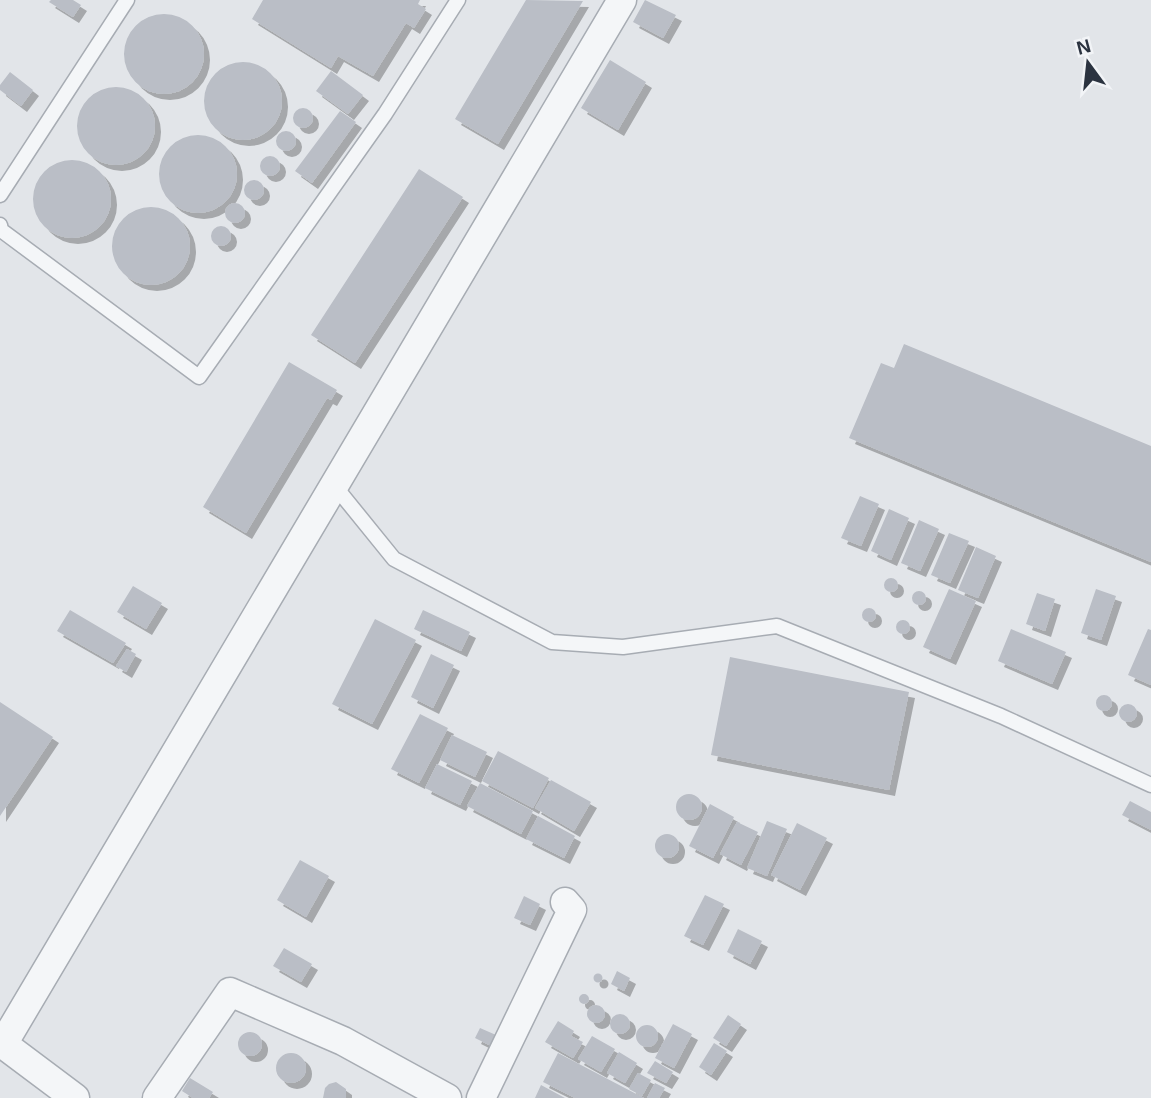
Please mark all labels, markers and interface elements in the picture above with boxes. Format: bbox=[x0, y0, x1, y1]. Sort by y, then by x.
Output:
north arrow bbox=[1053, 28, 1123, 98]
text: N bbox=[1074, 35, 1093, 59]

